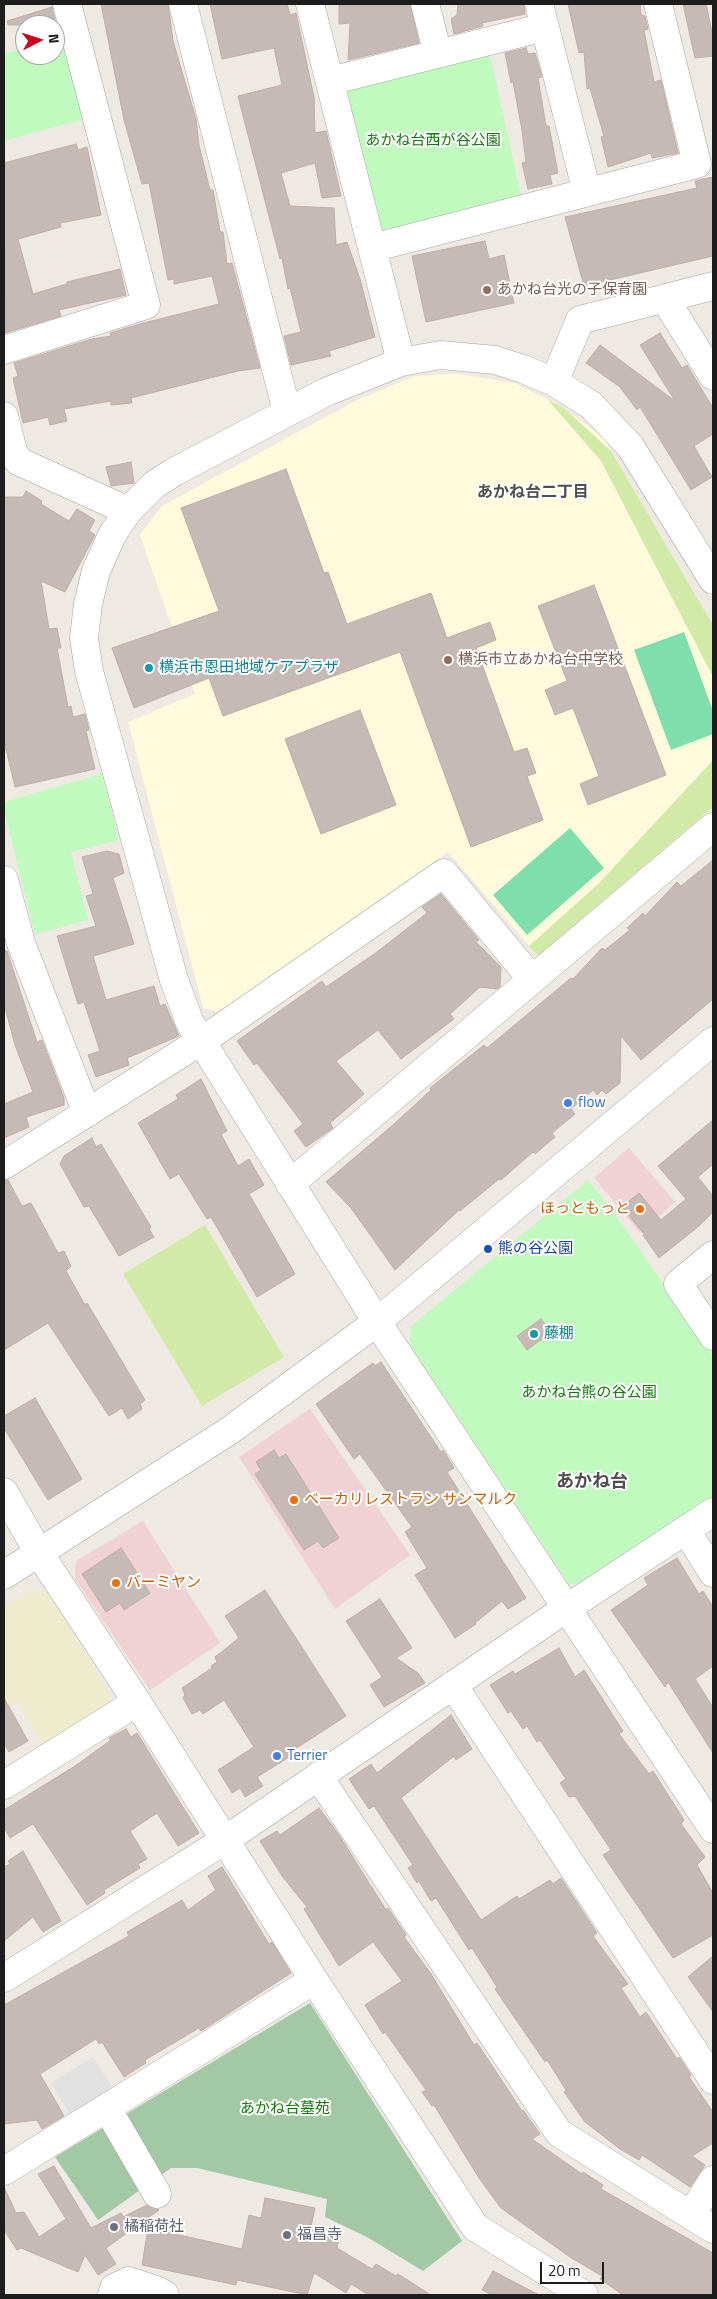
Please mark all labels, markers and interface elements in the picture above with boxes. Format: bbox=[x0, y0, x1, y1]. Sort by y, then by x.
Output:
north arrow bbox=[15, 15, 65, 65]
text: N bbox=[44, 33, 65, 44]
park label: あかね台西が谷公園 bbox=[366, 132, 500, 150]
place label: あかね台光の子保育園 bbox=[497, 281, 647, 299]
marker: あかね台光の子保育園 bbox=[481, 284, 493, 296]
district label: あかね台二丁目 bbox=[477, 483, 589, 503]
place label: 横浜市立あかね台中学校 bbox=[458, 651, 623, 669]
marker: 横浜市立あかね台中学校 bbox=[442, 654, 454, 666]
place label: 横浜市恩田地域ケアプラザ bbox=[159, 659, 339, 677]
marker: 横浜市恩田地域ケアプラザ bbox=[143, 662, 155, 674]
place label: flow bbox=[578, 1094, 606, 1112]
marker: flow bbox=[562, 1097, 574, 1109]
place label: ほっともっと bbox=[540, 1200, 630, 1218]
marker: ほっともっと bbox=[634, 1203, 646, 1215]
place label: 熊の谷公園 bbox=[498, 1240, 573, 1258]
marker: 熊の谷公園 bbox=[482, 1243, 494, 1255]
place label: 藤棚 bbox=[544, 1325, 574, 1343]
marker: 藤棚 bbox=[528, 1328, 540, 1340]
park label: あかね台熊の谷公園 bbox=[522, 1384, 656, 1402]
district label: あかね台 bbox=[556, 1472, 628, 1494]
place label: ベーカリレストラン サンマルク bbox=[304, 1491, 517, 1509]
marker: ベーカリレストラン サンマルク bbox=[288, 1494, 300, 1506]
place label: バーミヤン bbox=[126, 1574, 201, 1592]
marker: バーミヤン bbox=[110, 1577, 122, 1589]
place label: Terrier bbox=[287, 1747, 328, 1765]
marker: Terrier bbox=[271, 1750, 283, 1762]
park label: あかね台墓苑 bbox=[240, 2100, 330, 2118]
place label: 橘稲荷社 bbox=[124, 2218, 184, 2236]
marker: 橘稲荷社 bbox=[108, 2221, 120, 2233]
place label: 福昌寺 bbox=[297, 2226, 342, 2244]
marker: 福昌寺 bbox=[281, 2229, 293, 2241]
scale bar bbox=[542, 2252, 606, 2284]
text: 20 m bbox=[548, 2259, 581, 2282]

